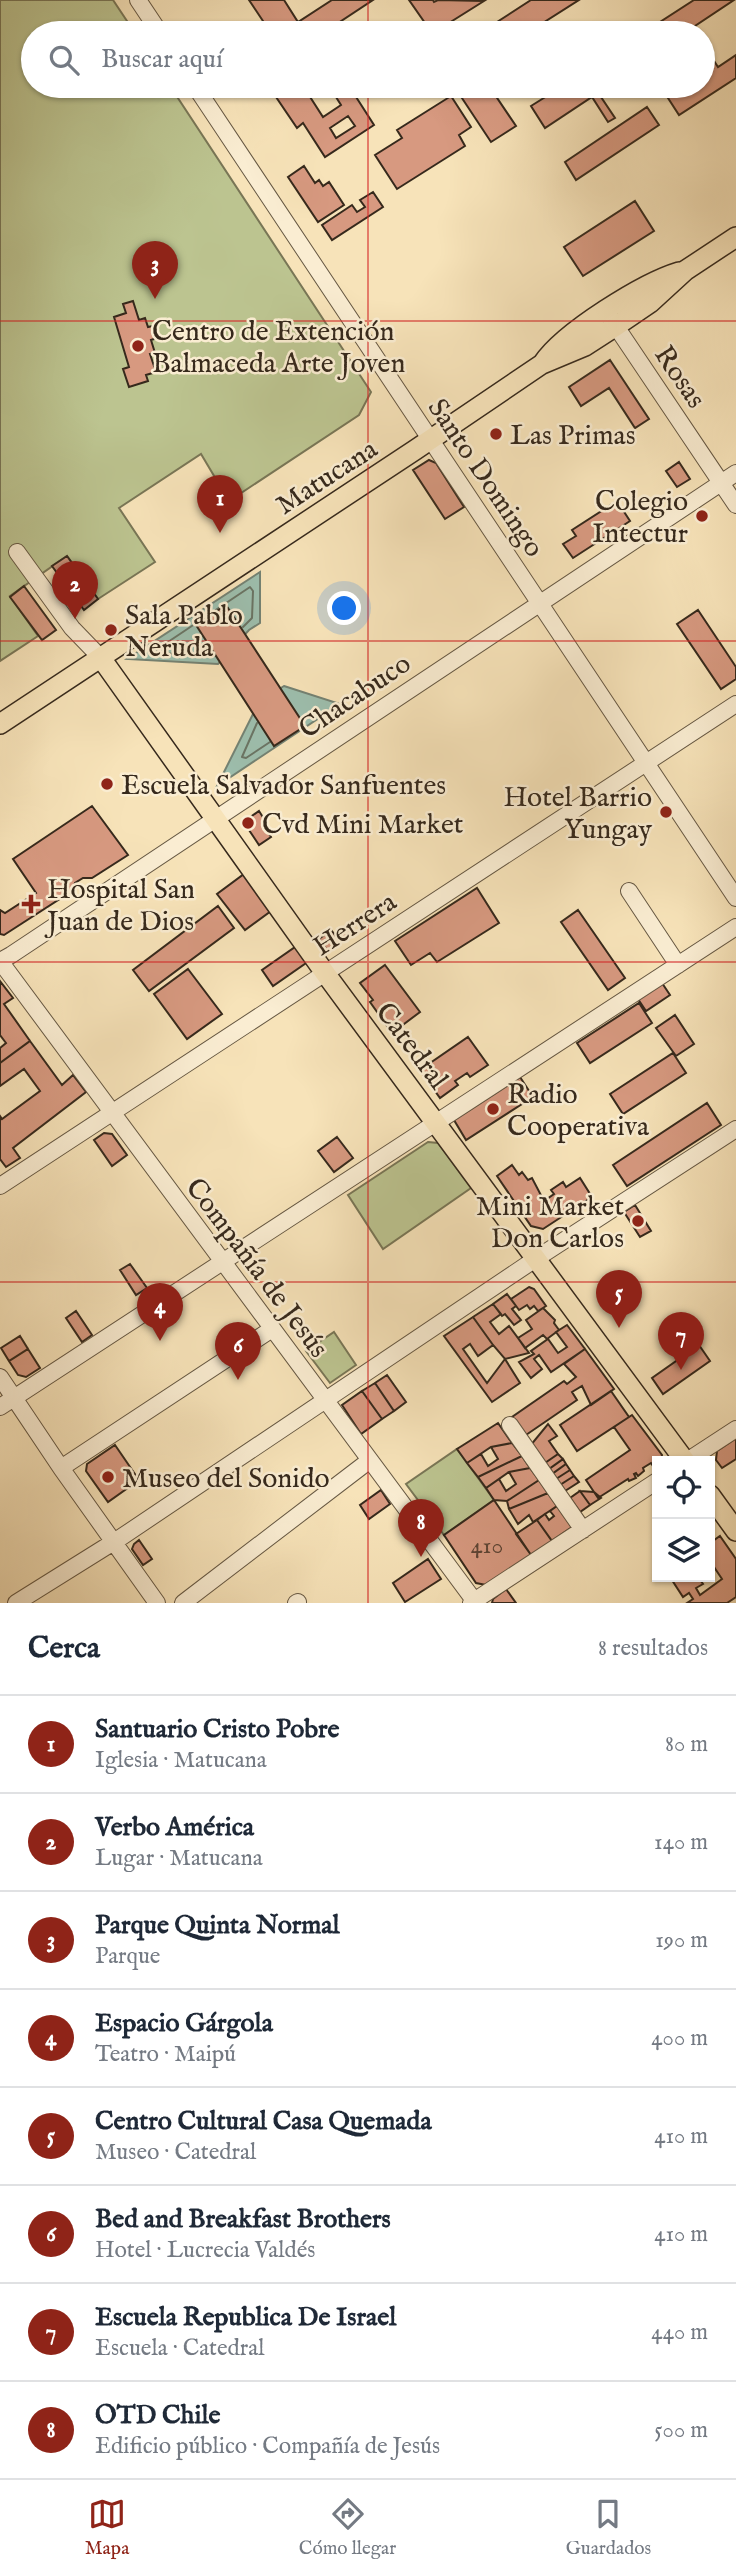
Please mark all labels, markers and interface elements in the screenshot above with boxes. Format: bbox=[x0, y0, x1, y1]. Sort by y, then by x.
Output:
search box bbox=[21, 21, 715, 98]
icon: search bbox=[45, 41, 83, 79]
text: Buscar aquí bbox=[101, 43, 223, 76]
pin: 3 bbox=[132, 241, 178, 299]
place label: Centro de Extención Balmaceda Arte Joven bbox=[152, 315, 405, 382]
marker: Centro de Extención Balmaceda Arte Joven bbox=[130, 338, 146, 354]
street label: Rosas bbox=[645, 339, 712, 415]
street label: Santo Domingo bbox=[419, 392, 551, 564]
place label: Las Primas bbox=[510, 419, 636, 454]
marker: Las Primas bbox=[488, 426, 504, 442]
street label: Matucana bbox=[270, 432, 385, 524]
pin: 1 bbox=[197, 475, 243, 533]
place label: Colegio Intectur bbox=[592, 485, 688, 552]
marker: Colegio Intectur bbox=[694, 508, 710, 524]
pin: 2 bbox=[52, 561, 98, 619]
your location bbox=[327, 591, 361, 625]
place label: Sala Pablo Neruda bbox=[125, 599, 243, 666]
marker: Sala Pablo Neruda bbox=[103, 622, 119, 638]
street label: Chacabuco bbox=[293, 647, 418, 747]
place label: Escuela Salvador Sanfuentes bbox=[121, 769, 446, 804]
marker: Escuela Salvador Sanfuentes bbox=[99, 776, 115, 792]
place label: Hotel Barrio Yungay bbox=[503, 781, 652, 848]
marker: Hotel Barrio Yungay bbox=[658, 804, 674, 820]
place label: Cvd Mini Market bbox=[262, 808, 464, 843]
marker: Cvd Mini Market bbox=[240, 815, 256, 831]
place label: Hospital San Juan de Dios bbox=[44, 873, 195, 940]
street label: Herrera bbox=[307, 885, 404, 965]
marker: Hospital San Juan de Dios bbox=[21, 894, 41, 914]
street label: Catedral bbox=[367, 996, 455, 1097]
place label: Radio Cooperativa bbox=[507, 1078, 650, 1145]
marker: Radio Cooperativa bbox=[485, 1101, 501, 1117]
street label: Compañía de Jesús bbox=[177, 1172, 335, 1365]
place label: Mini Market Don Carlos bbox=[476, 1190, 624, 1257]
marker: Mini Market Don Carlos bbox=[630, 1213, 646, 1229]
pin: 5 bbox=[596, 1270, 642, 1328]
pin: 4 bbox=[137, 1283, 183, 1341]
pin: 7 bbox=[658, 1312, 704, 1370]
pin: 6 bbox=[215, 1322, 261, 1380]
map controls bbox=[652, 1456, 715, 1582]
button: locate bbox=[652, 1456, 715, 1519]
place label: Museo del Sonido bbox=[122, 1462, 330, 1497]
marker: Museo del Sonido bbox=[100, 1469, 116, 1485]
pin: 8 bbox=[398, 1499, 444, 1557]
button: layers bbox=[652, 1519, 715, 1582]
house number: 410 bbox=[471, 1531, 503, 1562]
text: Cerca bbox=[28, 1630, 100, 1668]
text: 8 resultados bbox=[598, 1634, 708, 1663]
text: Santuario Cristo Pobre bbox=[95, 1713, 340, 1746]
text: 1 bbox=[47, 1730, 55, 1759]
text: 80 m bbox=[665, 1730, 708, 1759]
text: Iglesia · Matucana bbox=[95, 1746, 267, 1775]
text: Verbo América bbox=[95, 1811, 254, 1844]
text: 2 bbox=[46, 1828, 56, 1857]
text: 140 m bbox=[654, 1828, 708, 1857]
text: Lugar · Matucana bbox=[95, 1844, 263, 1873]
text: Parque Quinta Normal bbox=[95, 1909, 340, 1942]
text: 3 bbox=[47, 1926, 55, 1955]
text: 190 m bbox=[655, 1926, 708, 1955]
text: Parque bbox=[95, 1942, 160, 1971]
text: Espacio Gárgola bbox=[95, 2007, 273, 2040]
text: 4 bbox=[45, 2024, 57, 2053]
text: 400 m bbox=[651, 2024, 708, 2053]
text: Teatro · Maipú bbox=[95, 2040, 236, 2069]
text: Centro Cultural Casa Quemada bbox=[95, 2105, 432, 2138]
text: 5 bbox=[47, 2122, 55, 2151]
text: 410 m bbox=[654, 2122, 708, 2151]
text: Museo · Catedral bbox=[95, 2138, 256, 2167]
text: Bed and Breakfast Brothers bbox=[95, 2203, 391, 2236]
text: 6 bbox=[46, 2220, 56, 2249]
text: 410 m bbox=[654, 2220, 708, 2249]
text: Hotel · Lucrecia Valdés bbox=[95, 2236, 315, 2265]
text: Escuela Republica De Israel bbox=[95, 2301, 396, 2334]
text: 7 bbox=[46, 2318, 56, 2347]
text: 440 m bbox=[651, 2318, 708, 2347]
text: Escuela · Catedral bbox=[95, 2334, 265, 2363]
text: OTD Chile bbox=[95, 2399, 220, 2432]
text: 8 bbox=[46, 2416, 56, 2445]
text: 500 m bbox=[654, 2416, 708, 2445]
text: Edificio público · Compañía de Jesús bbox=[95, 2432, 440, 2461]
tab: Mapa bbox=[85, 2495, 129, 2561]
tab: Cómo llegar bbox=[299, 2495, 396, 2561]
tab: Guardados bbox=[566, 2495, 651, 2561]

